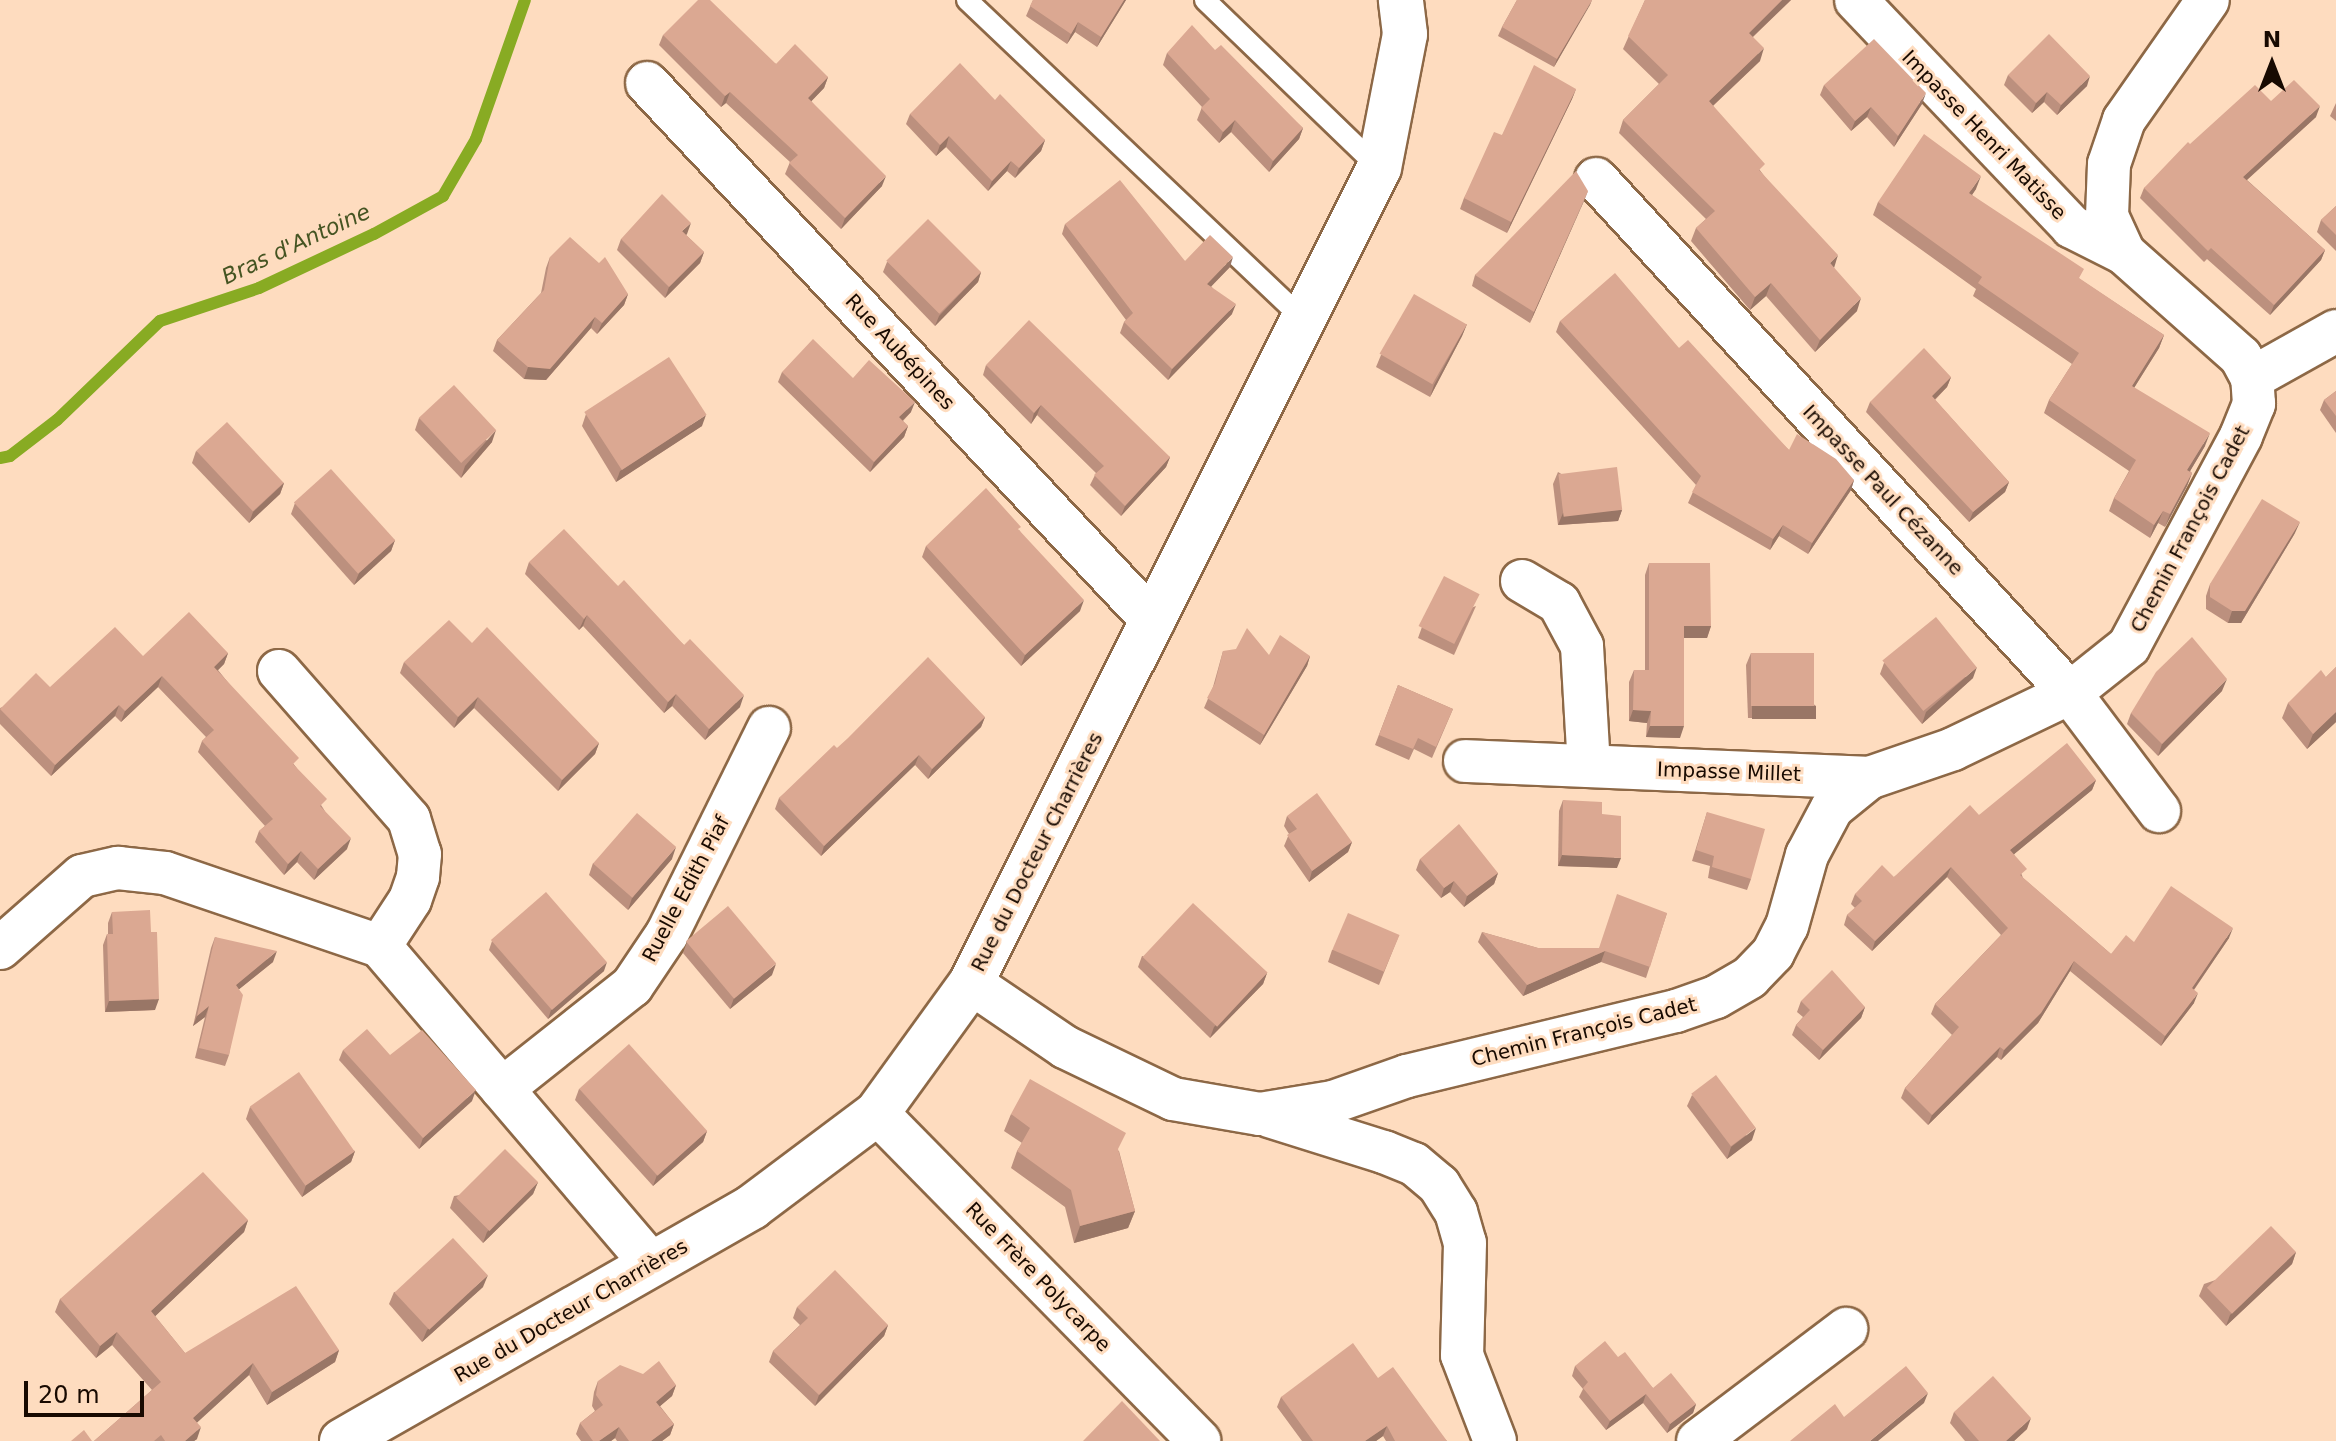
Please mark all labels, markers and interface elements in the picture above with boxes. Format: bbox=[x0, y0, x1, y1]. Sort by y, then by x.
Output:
north arrow bbox=[2232, 24, 2312, 104]
text: N bbox=[2263, 27, 2281, 52]
street label: Impasse Henri Matisse bbox=[1897, 45, 2071, 225]
water label: Bras d'Antoine bbox=[218, 198, 374, 290]
street label: Rue Aubépines bbox=[840, 289, 960, 415]
street label: Impasse Paul Cézanne bbox=[1798, 400, 1968, 580]
street label: Chemin François Cadet bbox=[2125, 421, 2255, 637]
street label: Rue du Docteur Charrières bbox=[966, 728, 1108, 976]
street label: Impasse Millet bbox=[1657, 757, 1801, 787]
street label: Ruelle Edith Piaf bbox=[637, 812, 735, 966]
street label: Chemin François Cadet bbox=[1469, 992, 1699, 1072]
street label: Rue Frère Polycarpe bbox=[960, 1197, 1116, 1357]
street label: Rue du Docteur Charrières bbox=[450, 1234, 692, 1388]
scale bar bbox=[28, 1365, 148, 1415]
text: 20 m bbox=[38, 1381, 100, 1409]

